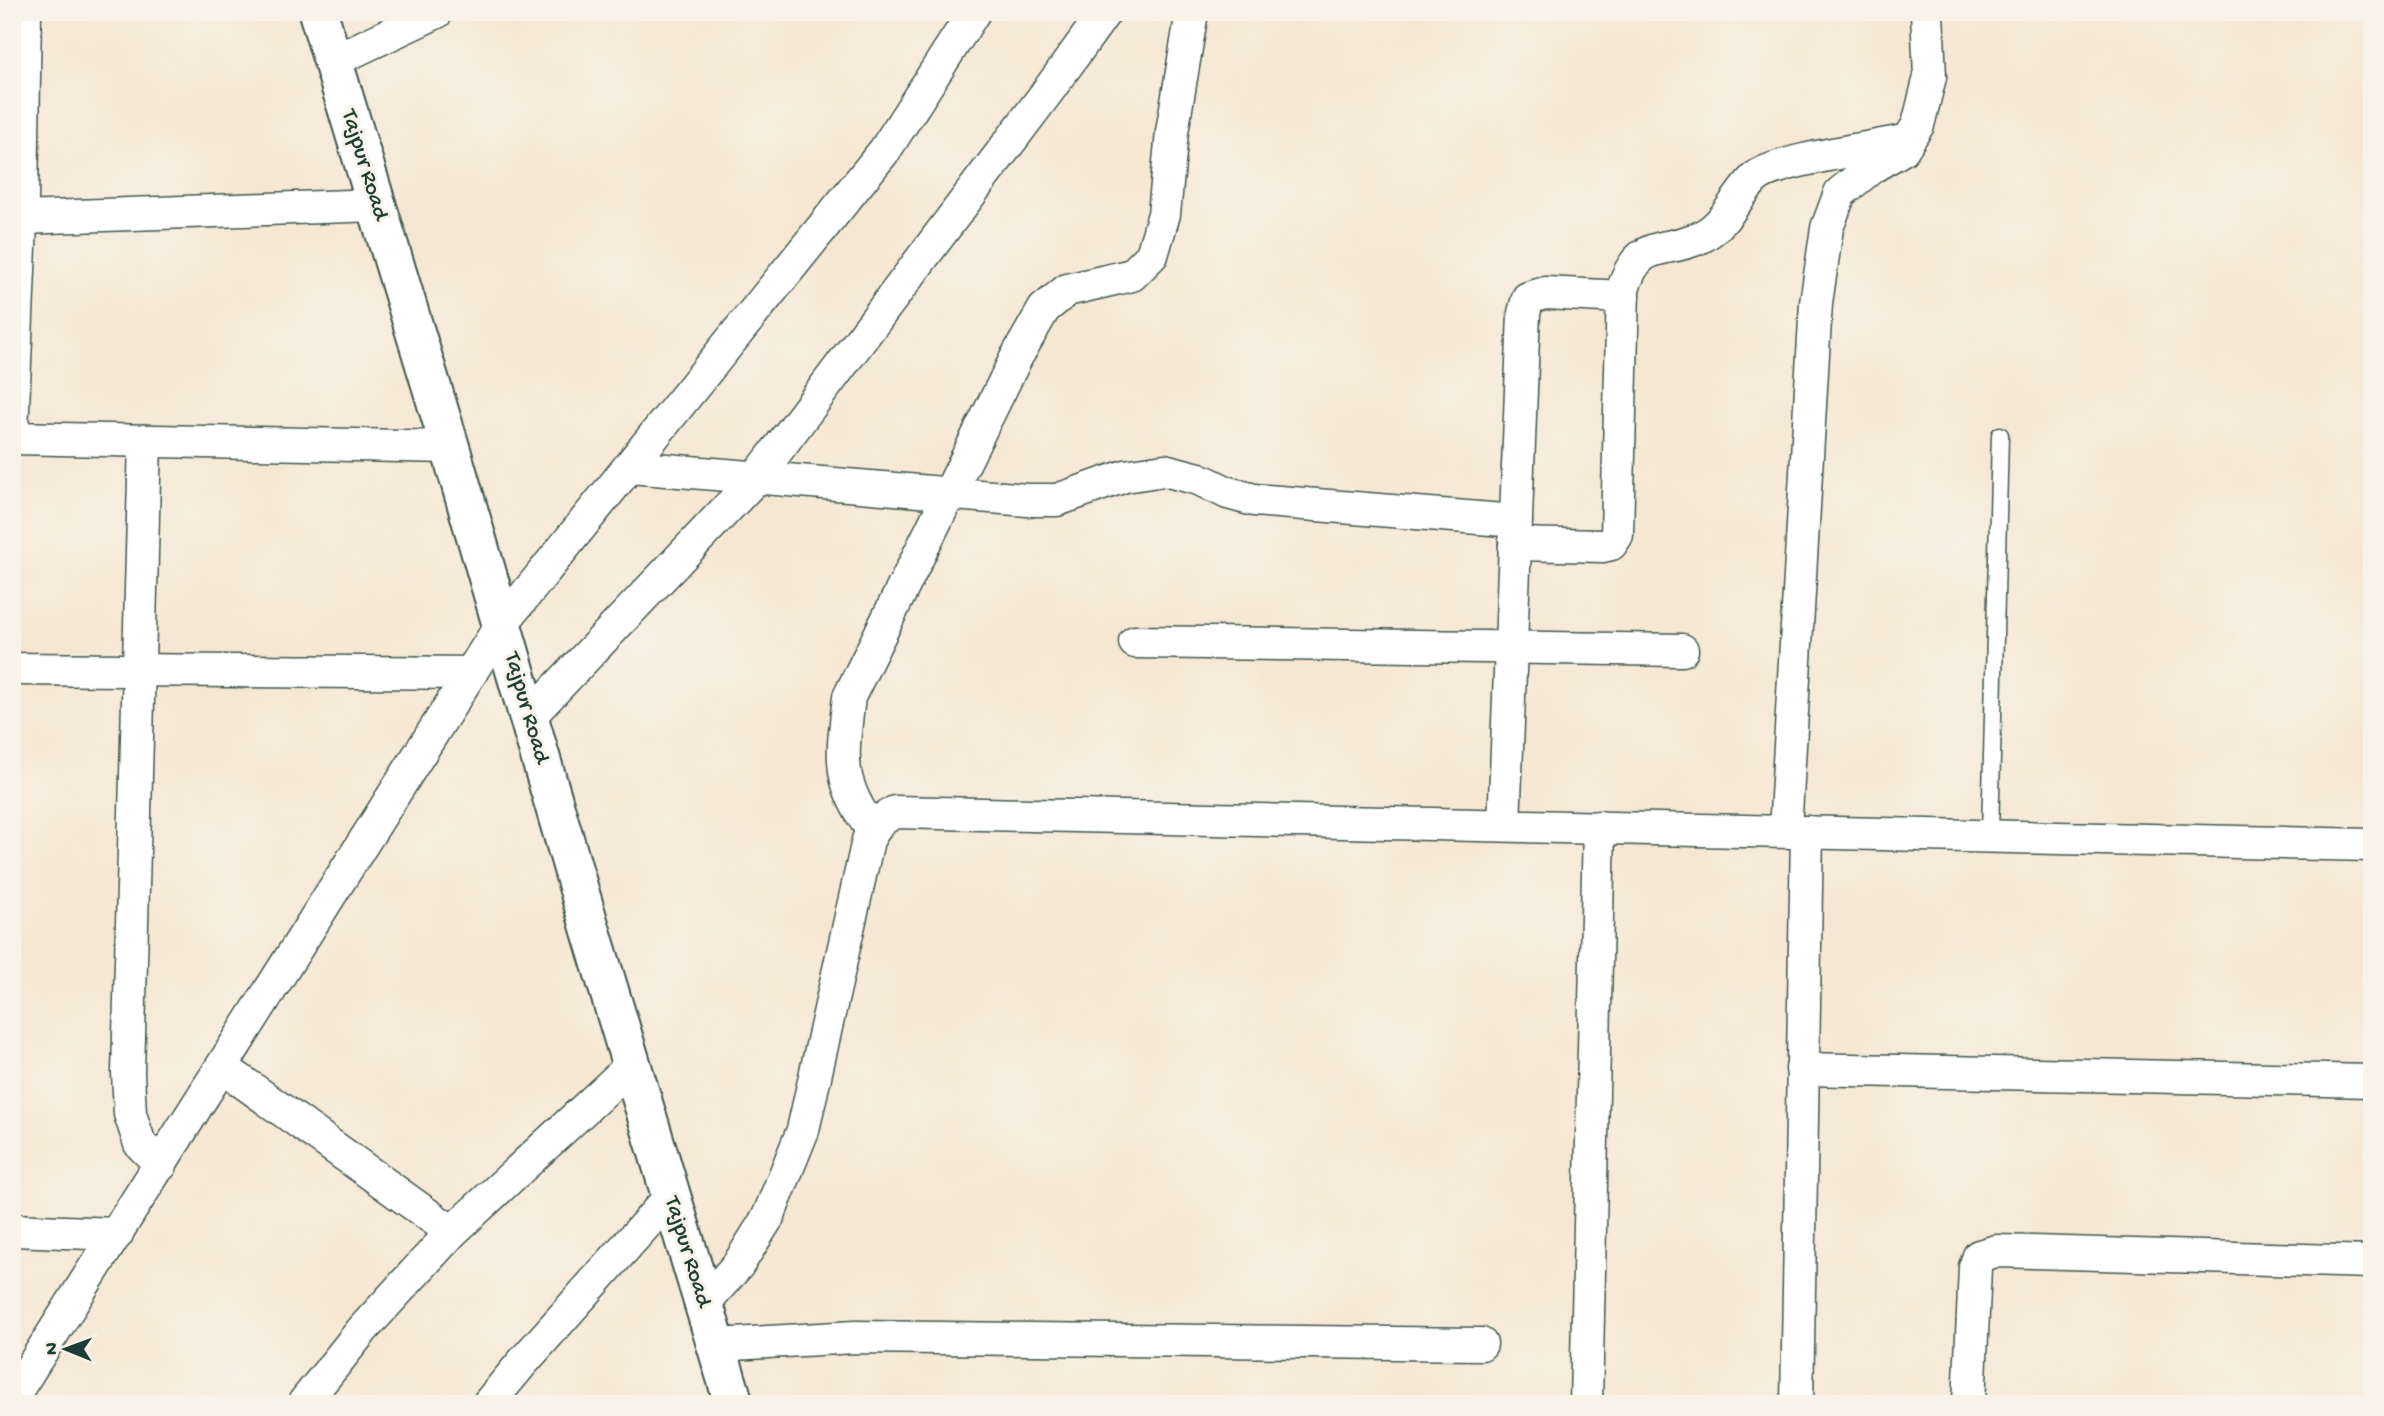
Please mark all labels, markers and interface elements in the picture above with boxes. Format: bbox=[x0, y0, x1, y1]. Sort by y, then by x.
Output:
street label: Tajpur Road bbox=[334, 105, 394, 225]
street label: Tajpur Road bbox=[497, 647, 555, 768]
street label: Tajpur Road bbox=[657, 1192, 717, 1312]
north arrow bbox=[32, 1314, 102, 1384]
text: N bbox=[41, 1342, 64, 1355]

